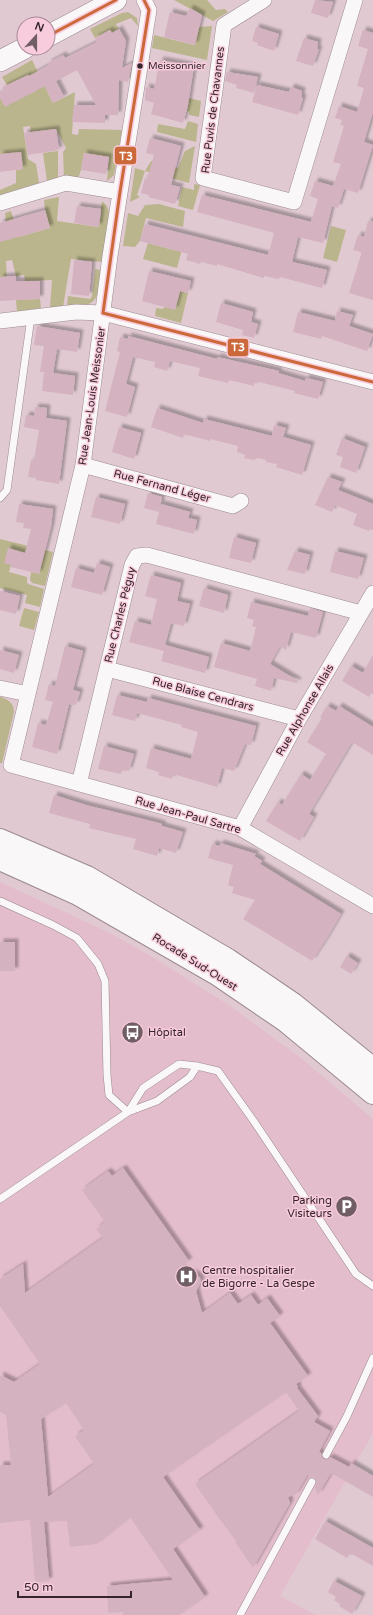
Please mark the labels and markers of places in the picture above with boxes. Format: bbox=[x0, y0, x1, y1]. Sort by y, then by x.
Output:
place label: Meissonnier bbox=[148, 60, 206, 72]
marker: Meissonnier bbox=[135, 61, 145, 71]
bus stop icon: Hôpital bbox=[119, 1019, 145, 1045]
place label: Hôpital bbox=[148, 1026, 186, 1039]
parking icon: Parking Visiteurs bbox=[334, 1193, 360, 1219]
place label: Parking Visiteurs bbox=[287, 1194, 332, 1220]
hospital icon: Centre hospitalier de Bigorre - La Gespe bbox=[173, 1263, 199, 1289]
place label: Centre hospitalier de Bigorre - La Gespe bbox=[202, 1264, 315, 1290]

